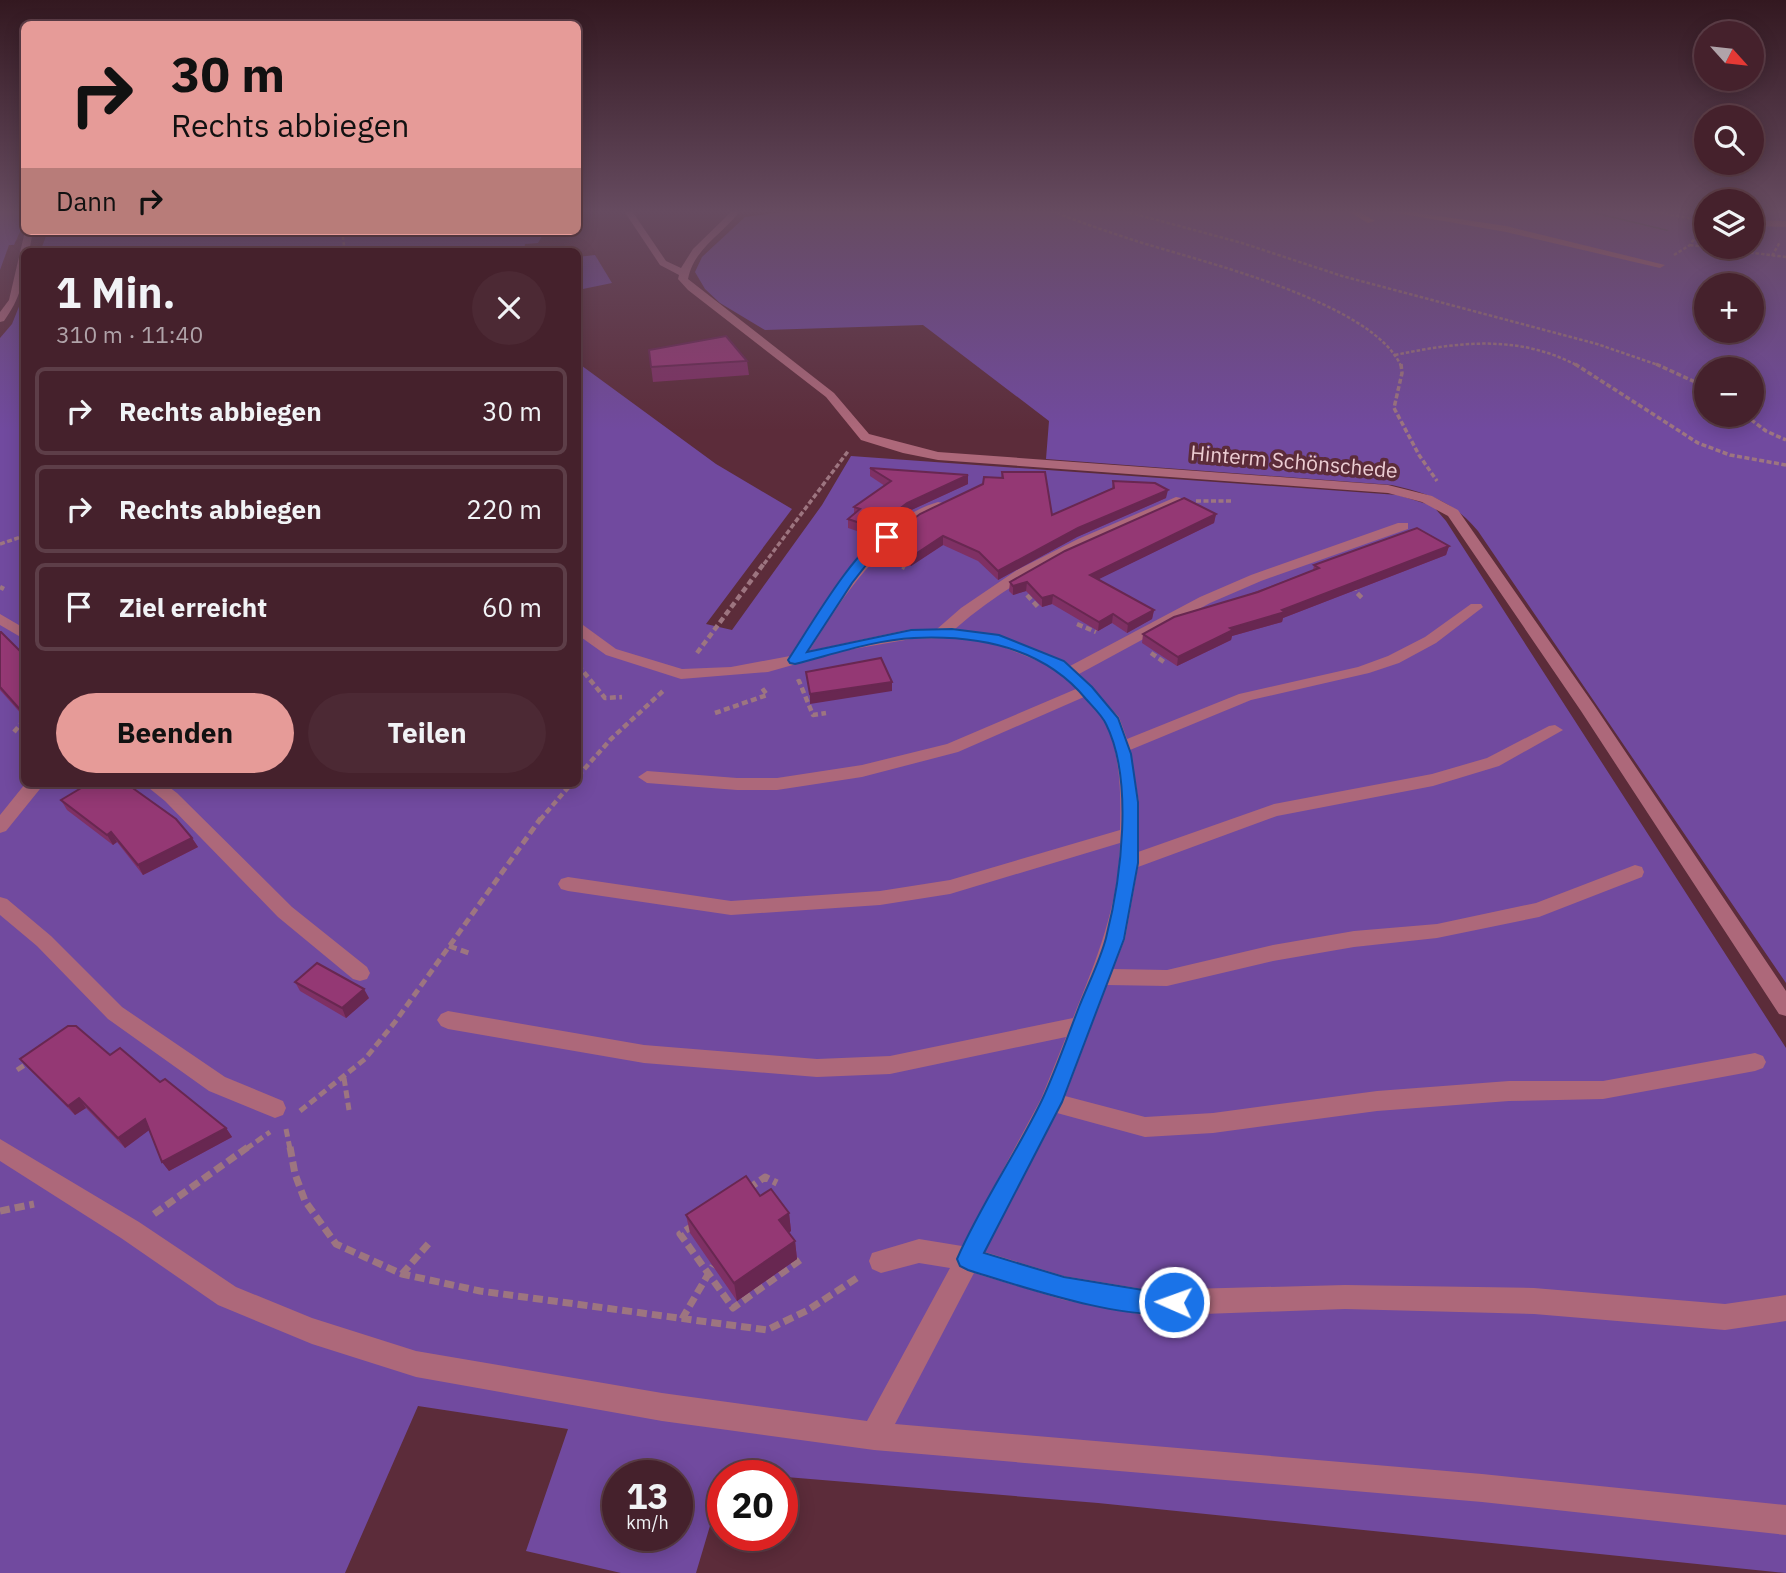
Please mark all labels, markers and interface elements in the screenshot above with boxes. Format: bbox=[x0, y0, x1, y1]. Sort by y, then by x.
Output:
north arrow bbox=[1694, 21, 1764, 91]
map controls bbox=[1694, 21, 1764, 427]
text: 30 m bbox=[171, 42, 285, 105]
icon: right bbox=[56, 49, 147, 140]
text: Rechts abbiegen bbox=[171, 104, 409, 146]
button: search bbox=[1694, 105, 1764, 175]
icon: right bbox=[131, 182, 169, 220]
text: Dann bbox=[56, 184, 117, 218]
button: layers bbox=[1694, 189, 1764, 259]
text: 1 Min. bbox=[56, 265, 176, 320]
button: close bbox=[472, 271, 546, 345]
button: + bbox=[1694, 273, 1764, 343]
text: 310 m · 11:40 bbox=[56, 319, 203, 349]
button: − bbox=[1694, 357, 1764, 427]
icon: right bbox=[60, 392, 98, 430]
text: Rechts abbiegen bbox=[119, 394, 322, 428]
text: 30 m bbox=[482, 394, 542, 428]
street label: Hinterm Schönschede bbox=[1189, 438, 1399, 484]
icon: right bbox=[60, 490, 98, 528]
text: Rechts abbiegen bbox=[119, 492, 322, 526]
text: 220 m bbox=[466, 492, 542, 526]
pin bbox=[857, 507, 917, 567]
icon: arrive bbox=[868, 518, 906, 556]
icon: arrive bbox=[60, 588, 98, 626]
text: Ziel erreicht bbox=[119, 590, 267, 624]
text: 60 m bbox=[482, 590, 542, 624]
button: Beenden bbox=[56, 693, 294, 773]
button: Teilen bbox=[308, 693, 546, 773]
position arrow bbox=[1137, 1265, 1211, 1339]
speed limit sign: 20 bbox=[707, 1460, 798, 1551]
text: 13 bbox=[626, 1473, 669, 1519]
text: km/h bbox=[626, 1511, 669, 1534]

